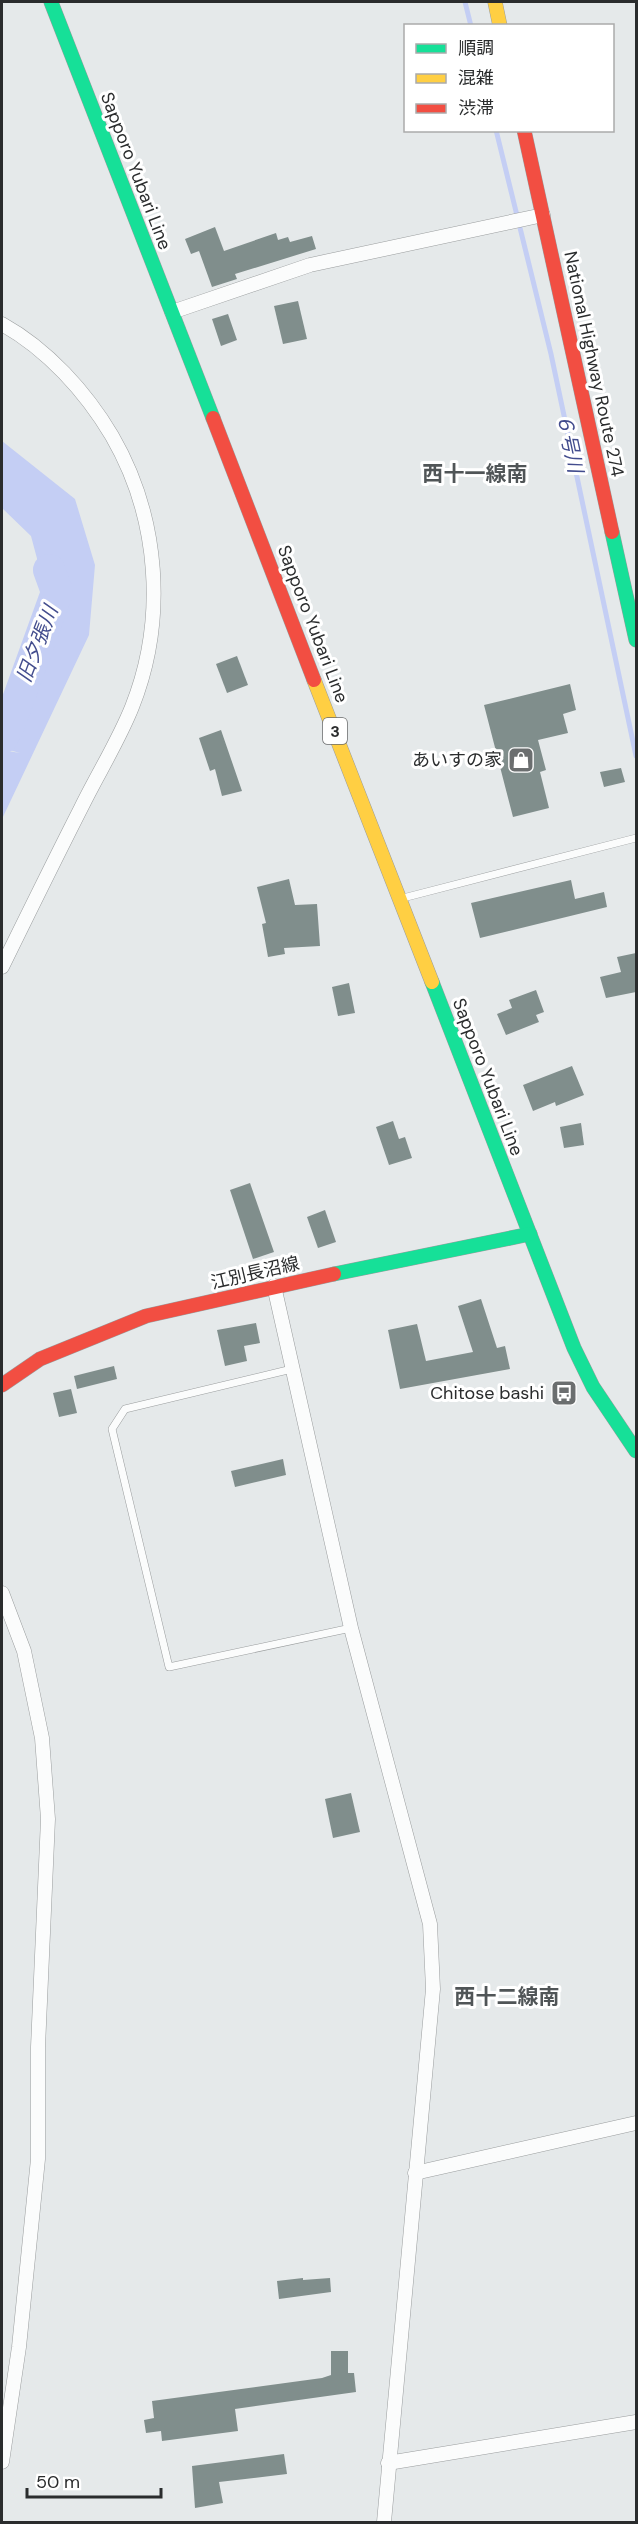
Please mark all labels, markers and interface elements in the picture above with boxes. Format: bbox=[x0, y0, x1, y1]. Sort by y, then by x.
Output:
legend bbox=[404, 24, 614, 132]
text: 順調 bbox=[458, 36, 494, 60]
text: 混雑 bbox=[458, 66, 494, 90]
street label: Sapporo Yubari Line bbox=[95, 89, 177, 253]
text: 渋滞 bbox=[458, 96, 494, 120]
street label: National Highway Route 274 bbox=[558, 249, 630, 479]
water label: ６号川 bbox=[551, 411, 589, 477]
district label: 西十一線南 bbox=[423, 460, 528, 488]
street label: Sapporo Yubari Line bbox=[272, 542, 354, 706]
water label: 旧夕張川 bbox=[11, 600, 64, 686]
road number: 3 bbox=[323, 718, 347, 744]
shop icon: あいすの家 bbox=[506, 745, 536, 775]
place label: あいすの家 bbox=[412, 748, 502, 772]
street label: Sapporo Yubari Line bbox=[447, 995, 529, 1159]
street label: 江別長沼線 bbox=[208, 1251, 302, 1295]
bus stop icon: Chitose bashi bbox=[549, 1378, 579, 1408]
place label: Chitose bashi bbox=[430, 1381, 544, 1405]
district label: 西十二線南 bbox=[455, 1983, 560, 2011]
scale bar bbox=[27, 2461, 160, 2499]
text: 50 m bbox=[36, 2470, 80, 2494]

